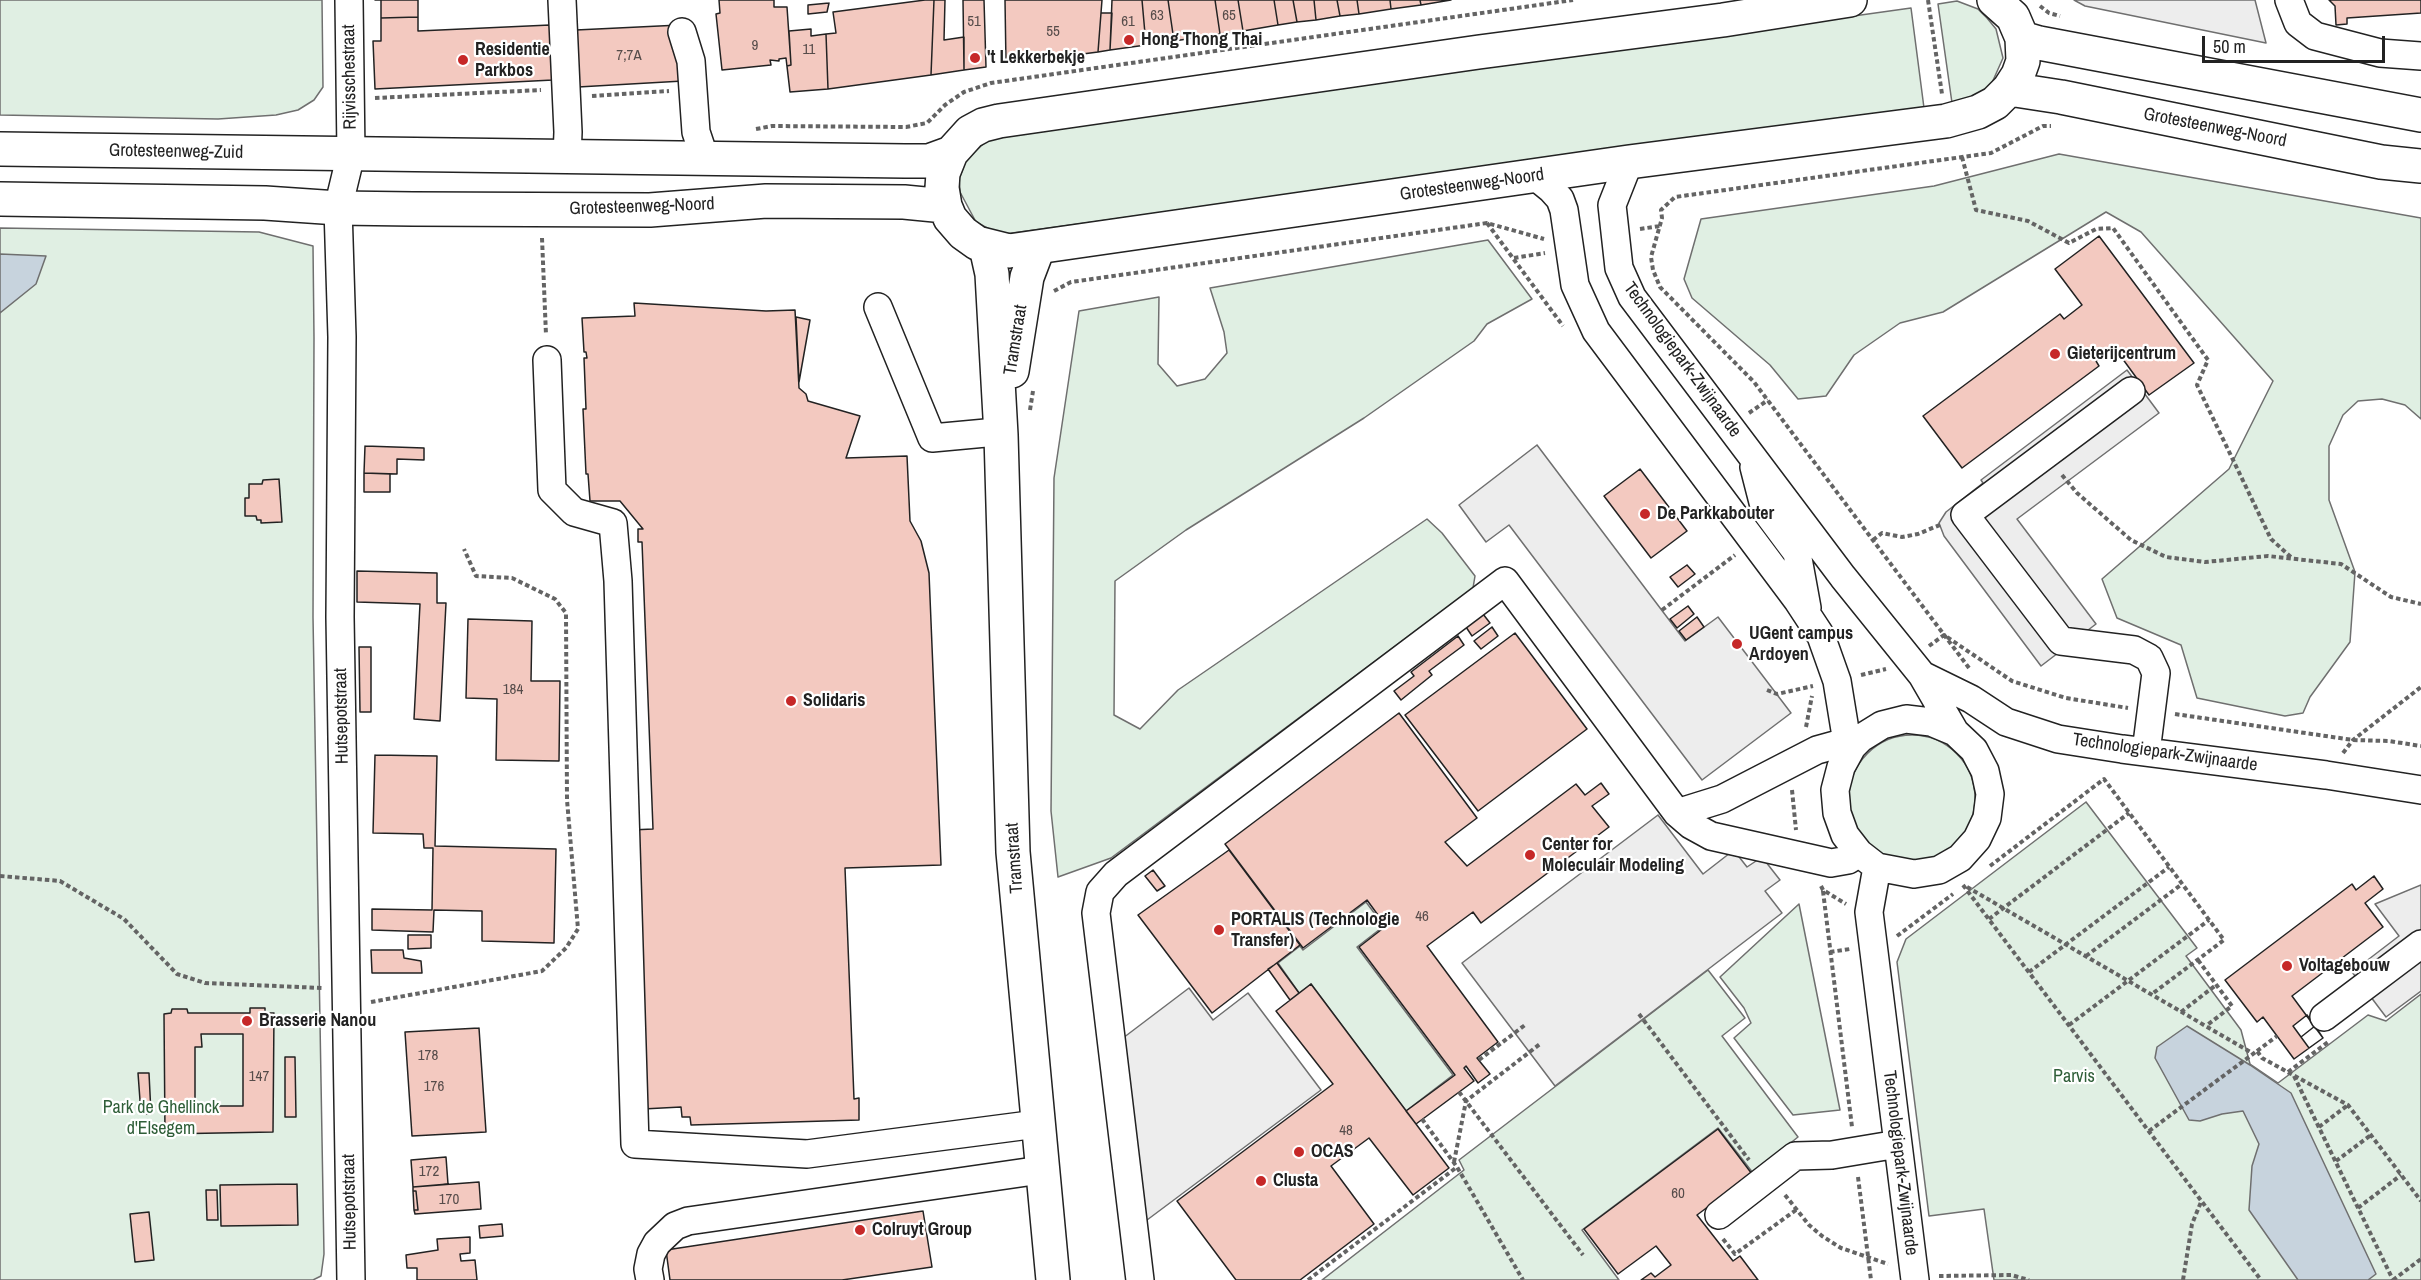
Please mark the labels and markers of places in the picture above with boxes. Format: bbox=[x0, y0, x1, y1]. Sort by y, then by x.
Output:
place label: Hong Thong Thai bbox=[1141, 29, 1262, 51]
marker: Hong Thong Thai bbox=[1122, 33, 1136, 47]
place label: Residentie Parkbos bbox=[475, 39, 550, 82]
place label: 't Lekkerbekje bbox=[987, 47, 1085, 69]
marker: 't Lekkerbekje bbox=[968, 51, 982, 65]
marker: Residentie Parkbos bbox=[456, 53, 470, 67]
place label: Gieterijcentrum bbox=[2067, 343, 2176, 365]
marker: Gieterijcentrum bbox=[2048, 347, 2062, 361]
place label: De Parkkabouter bbox=[1657, 503, 1774, 525]
marker: De Parkkabouter bbox=[1638, 507, 1652, 521]
place label: UGent campus Ardoyen bbox=[1749, 623, 1853, 666]
marker: UGent campus Ardoyen bbox=[1730, 637, 1744, 651]
place label: Solidaris bbox=[803, 690, 865, 712]
marker: Solidaris bbox=[784, 694, 798, 708]
place label: Center for Moleculair Modeling bbox=[1542, 834, 1684, 876]
marker: Center for Moleculair Modeling bbox=[1523, 848, 1537, 862]
place label: PORTALIS (Technologie Transfer) bbox=[1231, 909, 1399, 952]
marker: PORTALIS (Technologie Transfer) bbox=[1212, 923, 1226, 937]
place label: Voltagebouw bbox=[2299, 955, 2390, 977]
marker: Voltagebouw bbox=[2280, 959, 2294, 973]
place label: Brasserie Nanou bbox=[259, 1010, 376, 1032]
marker: Brasserie Nanou bbox=[240, 1014, 254, 1028]
place label: OCAS bbox=[1311, 1141, 1354, 1163]
marker: OCAS bbox=[1292, 1145, 1306, 1159]
place label: Clusta bbox=[1273, 1170, 1318, 1192]
marker: Clusta bbox=[1254, 1174, 1268, 1188]
place label: Colruyt Group bbox=[872, 1219, 972, 1241]
marker: Colruyt Group bbox=[853, 1223, 867, 1237]

